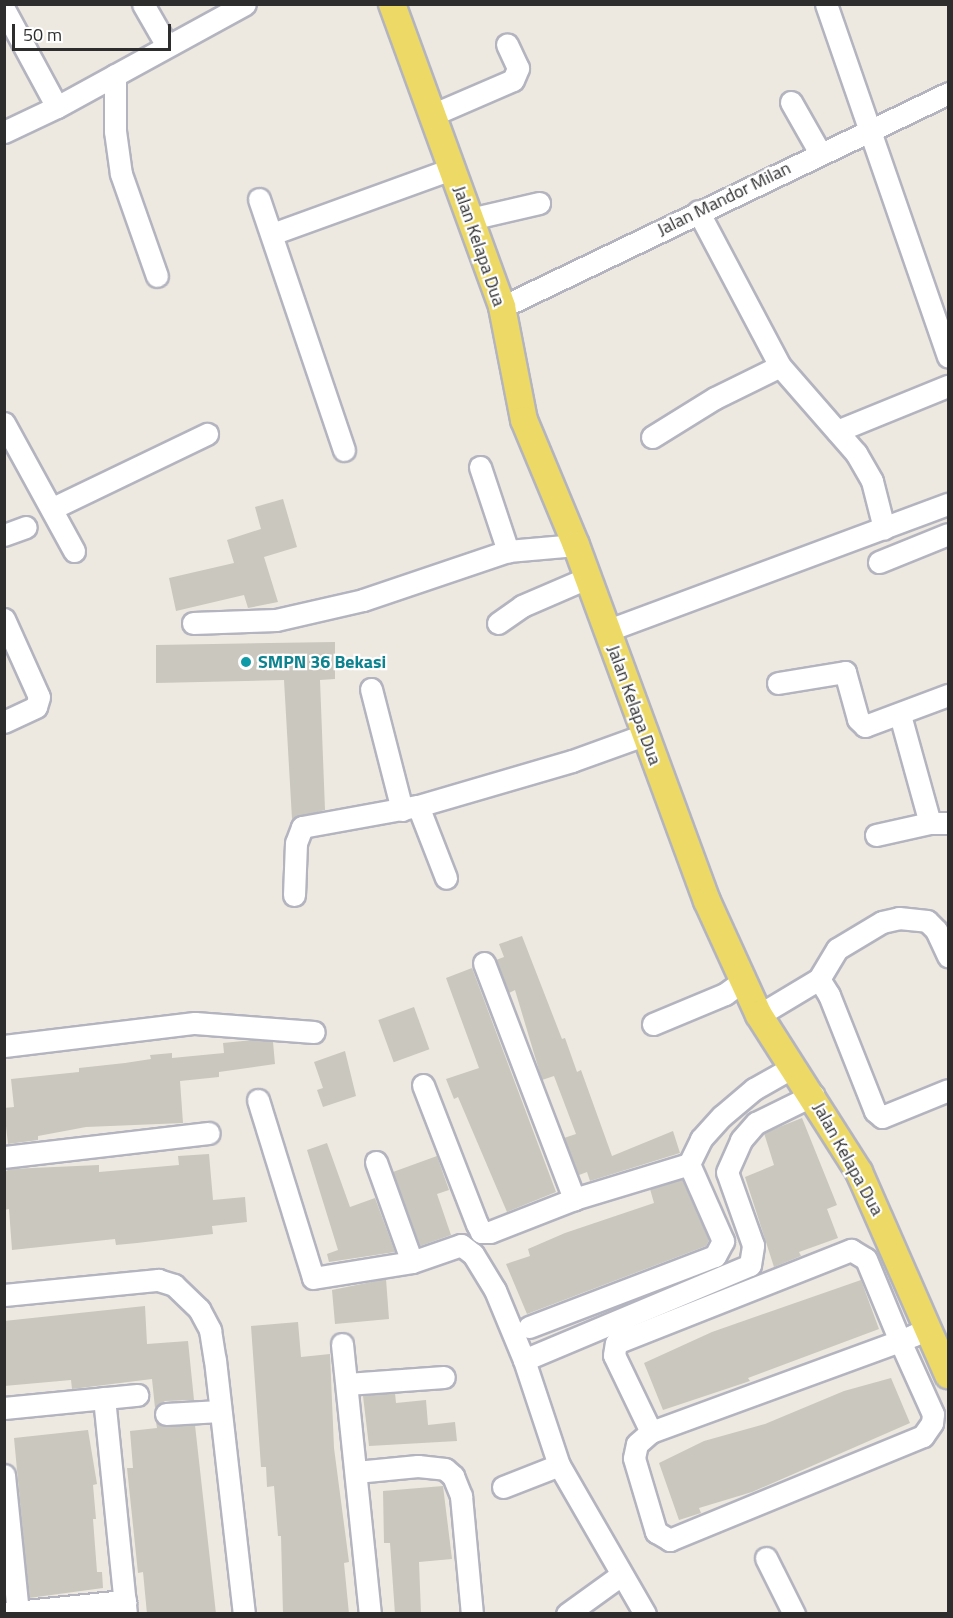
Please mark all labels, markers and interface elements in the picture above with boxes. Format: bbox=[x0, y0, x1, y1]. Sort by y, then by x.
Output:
scale bar bbox=[15, 12, 174, 50]
text: 50 m bbox=[23, 21, 62, 48]
street label: Jalan Mandor Milan bbox=[654, 157, 794, 241]
street label: Jalan Kelapa Dua bbox=[448, 183, 510, 309]
street label: Jalan Kelapa Dua bbox=[602, 642, 666, 768]
place label: SMPN 36 Bekasi bbox=[258, 651, 386, 673]
marker: SMPN 36 Bekasi bbox=[239, 655, 253, 669]
street label: Jalan Kelapa Dua bbox=[808, 1099, 888, 1219]

